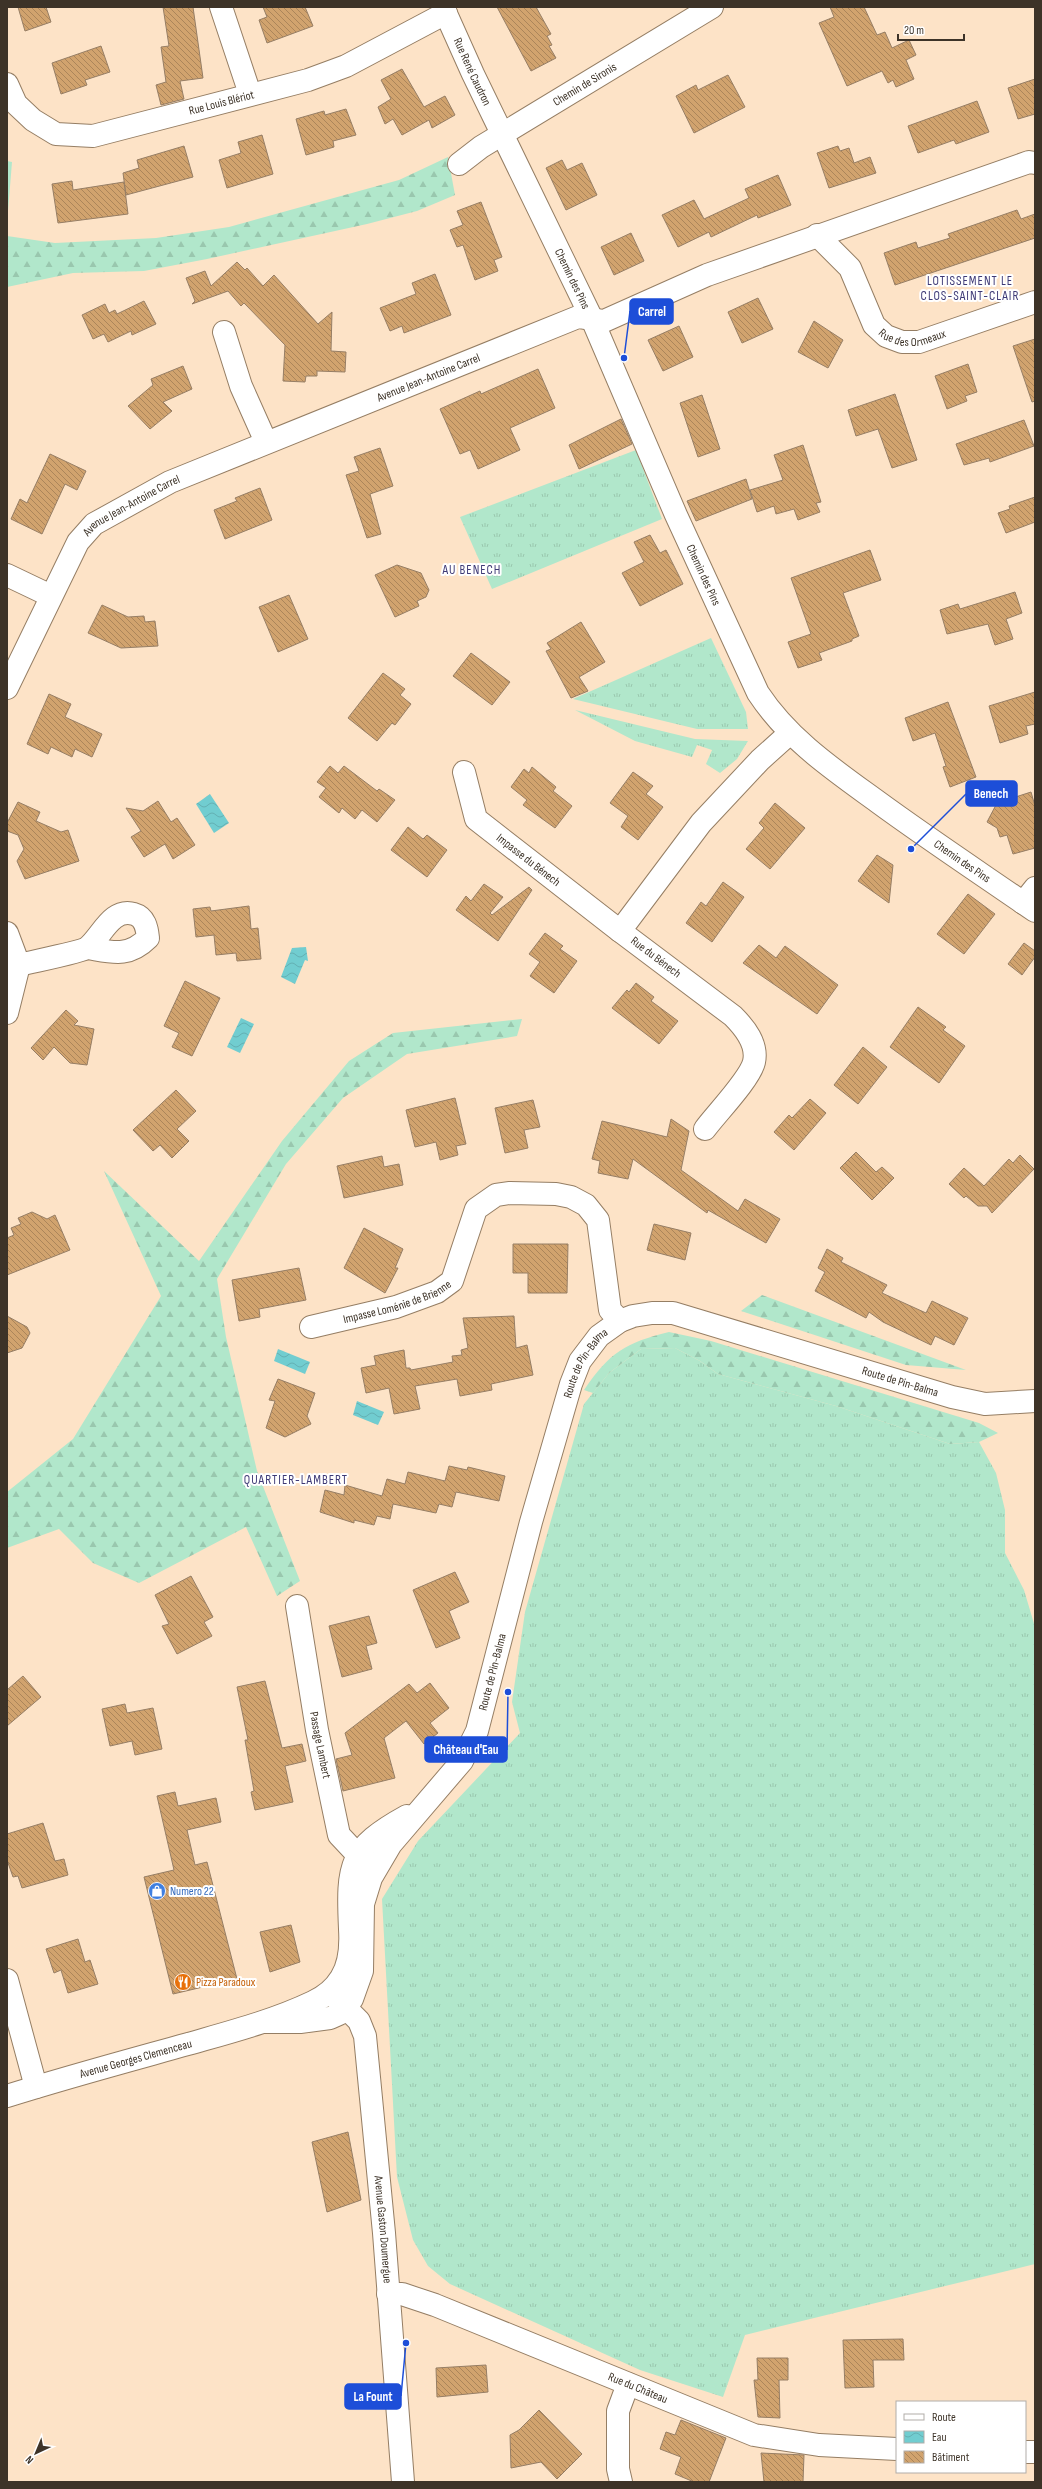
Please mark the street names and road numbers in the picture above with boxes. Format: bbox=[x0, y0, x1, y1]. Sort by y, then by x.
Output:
street label: Rue René Caudron bbox=[450, 36, 494, 108]
street label: Chemin de Sironis bbox=[550, 60, 620, 110]
street label: Rue Louis Blériot bbox=[187, 87, 256, 119]
street label: Chemin des Pins bbox=[551, 246, 593, 312]
street label: Rue des Ormeaux bbox=[875, 326, 948, 350]
street label: Avenue Jean-Antoine Carrel bbox=[374, 350, 482, 406]
street label: Avenue Jean-Antoine Carrel bbox=[79, 472, 182, 540]
street label: Chemin des Pins bbox=[683, 542, 724, 608]
street label: Impasse du Bénech bbox=[493, 831, 563, 890]
street label: Chemin des Pins bbox=[931, 837, 993, 886]
street label: Rue du Bénech bbox=[628, 934, 684, 981]
street label: Impasse Loménie de Brienne bbox=[342, 1277, 455, 1327]
street label: Route de Pin-Balma bbox=[560, 1325, 611, 1400]
street label: Route de Pin-Balma bbox=[860, 1363, 940, 1401]
street label: Route de Pin-Balma bbox=[476, 1632, 510, 1712]
street label: Passage Lambert bbox=[306, 1711, 334, 1780]
street label: Avenue Georges Clemenceau bbox=[77, 2036, 194, 2082]
street label: Avenue Gaston Doumergue bbox=[370, 2174, 395, 2284]
street label: Rue du Château bbox=[606, 2369, 670, 2407]

